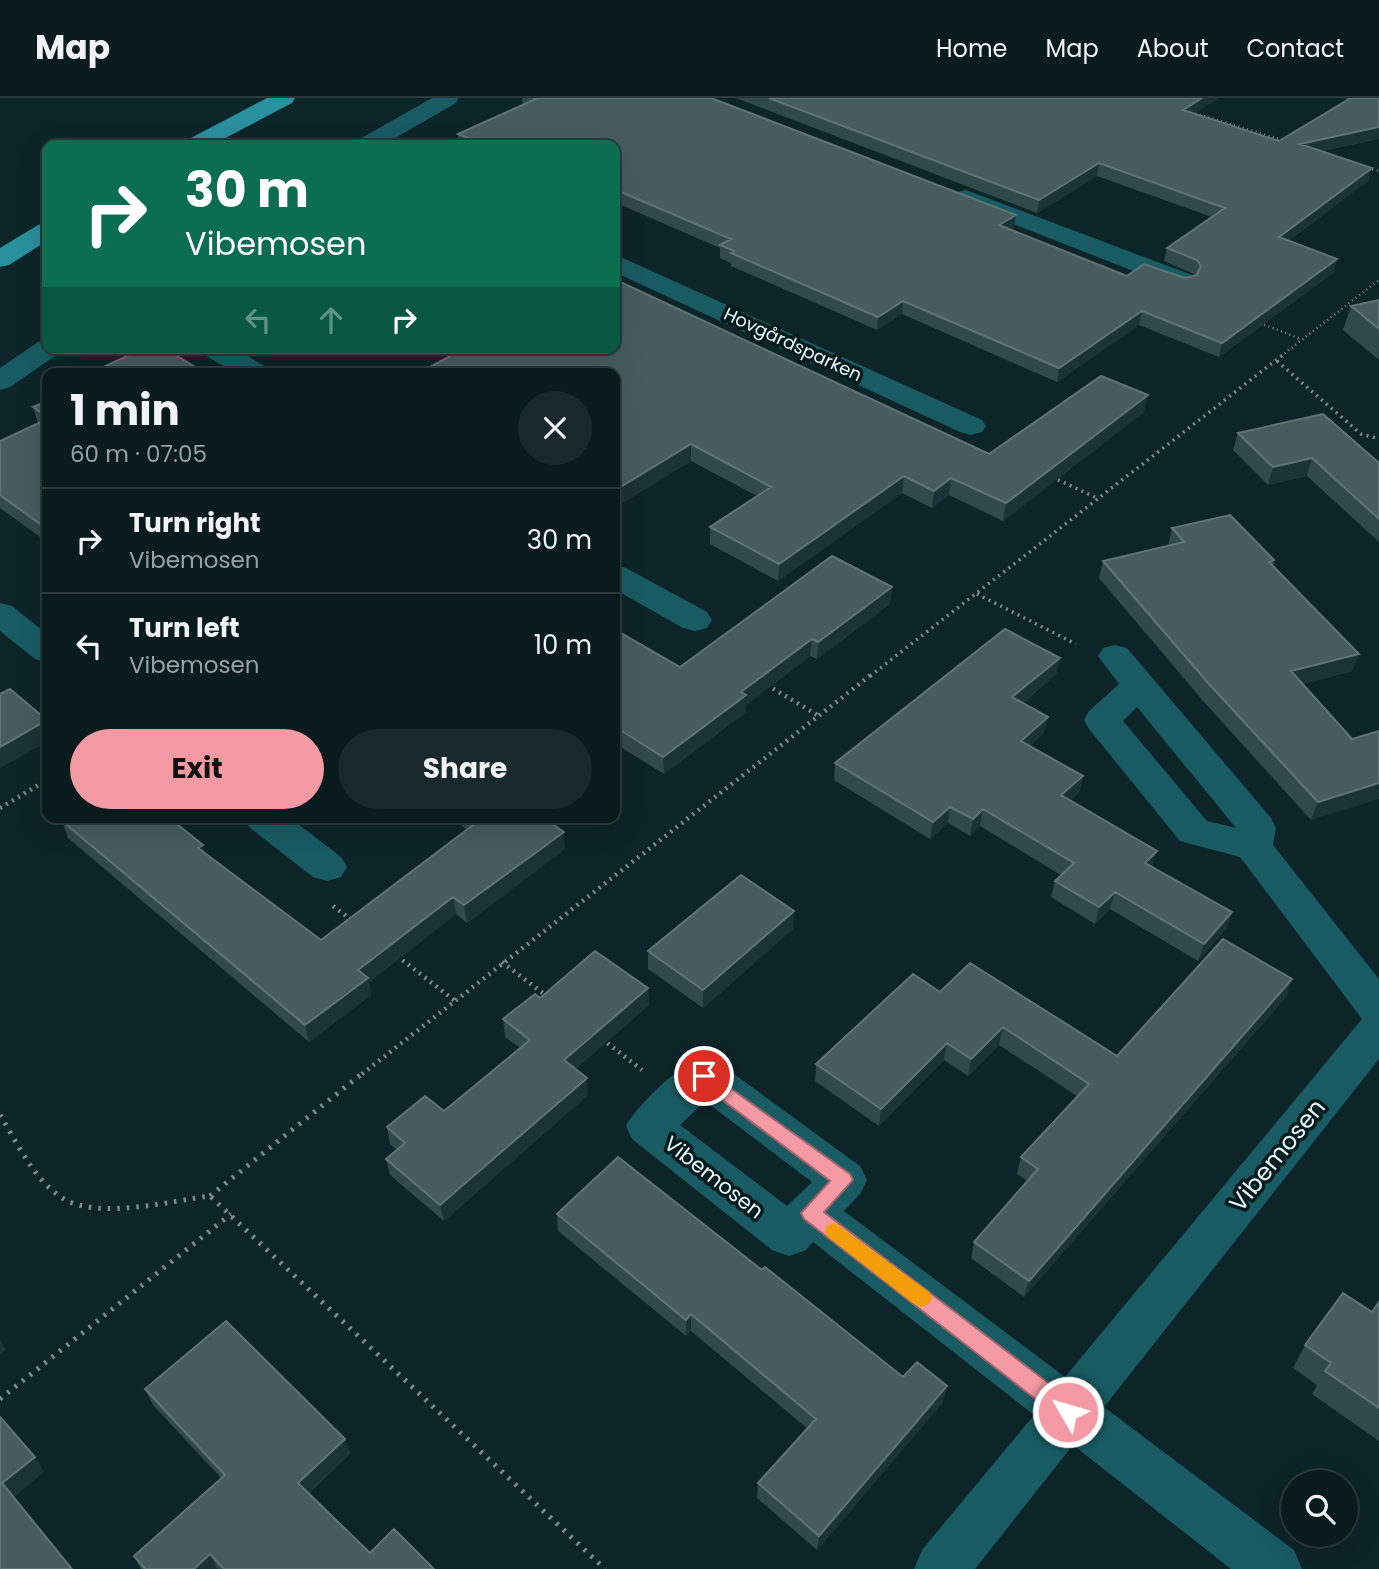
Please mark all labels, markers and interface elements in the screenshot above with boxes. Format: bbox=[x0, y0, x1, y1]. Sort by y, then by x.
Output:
text: Map bbox=[35, 24, 110, 71]
text: Home bbox=[936, 32, 1008, 65]
text: Map bbox=[1046, 32, 1099, 65]
text: About bbox=[1137, 32, 1208, 65]
text: Contact bbox=[1246, 32, 1344, 65]
text: 30 m bbox=[185, 156, 309, 224]
icon: right bbox=[70, 168, 161, 259]
text: Vibemosen bbox=[185, 221, 366, 266]
icon: left bbox=[239, 301, 277, 339]
icon: ahead bbox=[312, 301, 350, 339]
icon: right bbox=[385, 301, 423, 339]
street label: Hovgårdsparken bbox=[720, 301, 866, 387]
text: 1 min bbox=[70, 381, 180, 440]
button: close bbox=[518, 391, 592, 465]
text: 60 m · 07:05 bbox=[70, 438, 207, 470]
text: Turn right bbox=[129, 505, 261, 541]
icon: right bbox=[70, 522, 108, 560]
text: 30 m bbox=[527, 522, 592, 558]
text: Vibemosen bbox=[129, 544, 259, 576]
text: Turn left bbox=[129, 610, 240, 646]
icon: left bbox=[70, 627, 108, 665]
text: 10 m bbox=[534, 627, 592, 663]
text: Vibemosen bbox=[129, 649, 259, 681]
button: Exit bbox=[70, 729, 324, 809]
button: Share bbox=[338, 729, 592, 809]
pin bbox=[674, 1046, 734, 1106]
icon: arrive bbox=[685, 1057, 723, 1095]
street label: Vibemosen bbox=[1221, 1092, 1333, 1218]
street label: Vibemosen bbox=[658, 1129, 770, 1225]
position arrow bbox=[1031, 1375, 1105, 1449]
map controls bbox=[1281, 1470, 1358, 1547]
button: search bbox=[1281, 1470, 1358, 1547]

